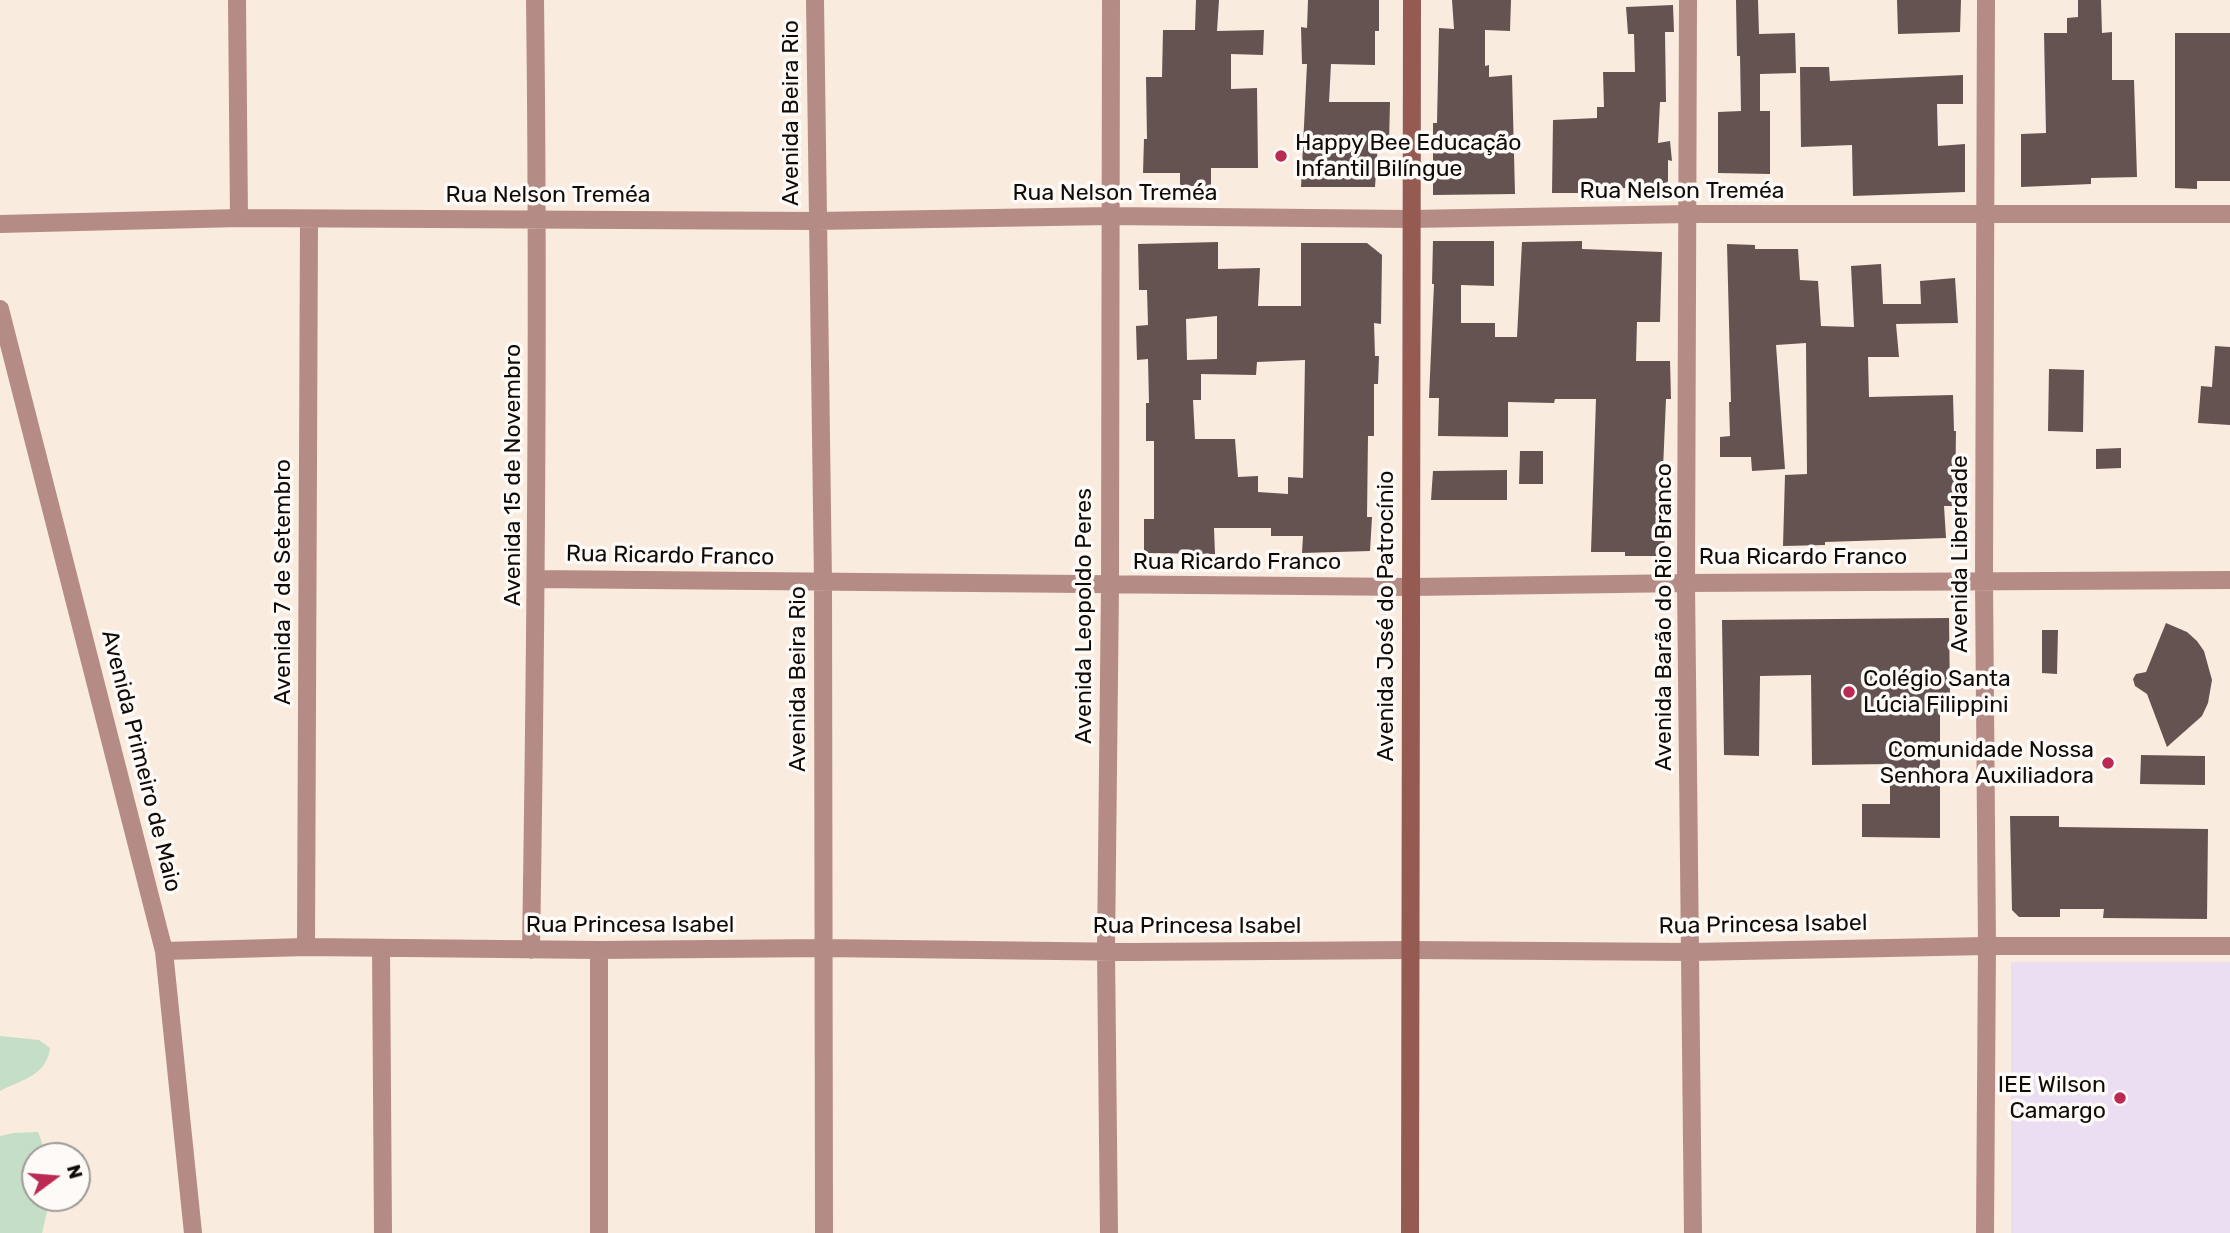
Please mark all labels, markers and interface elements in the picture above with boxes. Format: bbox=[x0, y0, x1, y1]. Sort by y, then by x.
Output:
street label: Avenida Beira Rio bbox=[777, 20, 805, 206]
place label: Happy Bee Educação Infantil Bilíngue bbox=[1295, 129, 1521, 183]
marker: Happy Bee Educação Infantil Bilíngue bbox=[1273, 148, 1289, 164]
street label: Rua Nelson Treméa bbox=[1579, 177, 1785, 205]
street label: Rua Nelson Treméa bbox=[1012, 179, 1218, 207]
street label: Rua Nelson Treméa bbox=[445, 181, 651, 209]
street label: Avenida 15 de Novembro bbox=[499, 344, 527, 606]
street label: Avenida Liberdade bbox=[1946, 455, 1974, 653]
street label: Avenida 7 de Setembro bbox=[269, 459, 297, 705]
street label: Avenida Barão do Rio Branco bbox=[1650, 463, 1678, 771]
street label: Avenida José do Patrocínio bbox=[1372, 471, 1400, 761]
street label: Avenida Leopoldo Peres bbox=[1070, 488, 1098, 744]
street label: Rua Ricardo Franco bbox=[566, 540, 774, 572]
street label: Rua Ricardo Franco bbox=[1699, 543, 1907, 571]
street label: Rua Ricardo Franco bbox=[1133, 548, 1341, 576]
street label: Avenida Beira Rio bbox=[784, 586, 812, 772]
street label: Avenida Primeiro de Maio bbox=[95, 627, 187, 895]
place label: Colégio Santa Lúcia Filippini bbox=[1863, 665, 2011, 719]
marker: Colégio Santa Lúcia Filippini bbox=[1841, 684, 1857, 700]
place label: Comunidade Nossa Senhora Auxiliadora bbox=[1880, 736, 2094, 790]
marker: Comunidade Nossa Senhora Auxiliadora bbox=[2100, 755, 2116, 771]
street label: Rua Princesa Isabel bbox=[1658, 909, 1868, 941]
street label: Rua Princesa Isabel bbox=[526, 911, 734, 939]
street label: Rua Princesa Isabel bbox=[1093, 912, 1301, 940]
place label: IEE Wilson Camargo bbox=[1998, 1071, 2106, 1125]
marker: IEE Wilson Camargo bbox=[2112, 1090, 2128, 1106]
north arrow bbox=[21, 1142, 91, 1212]
text: N bbox=[62, 1162, 88, 1181]

